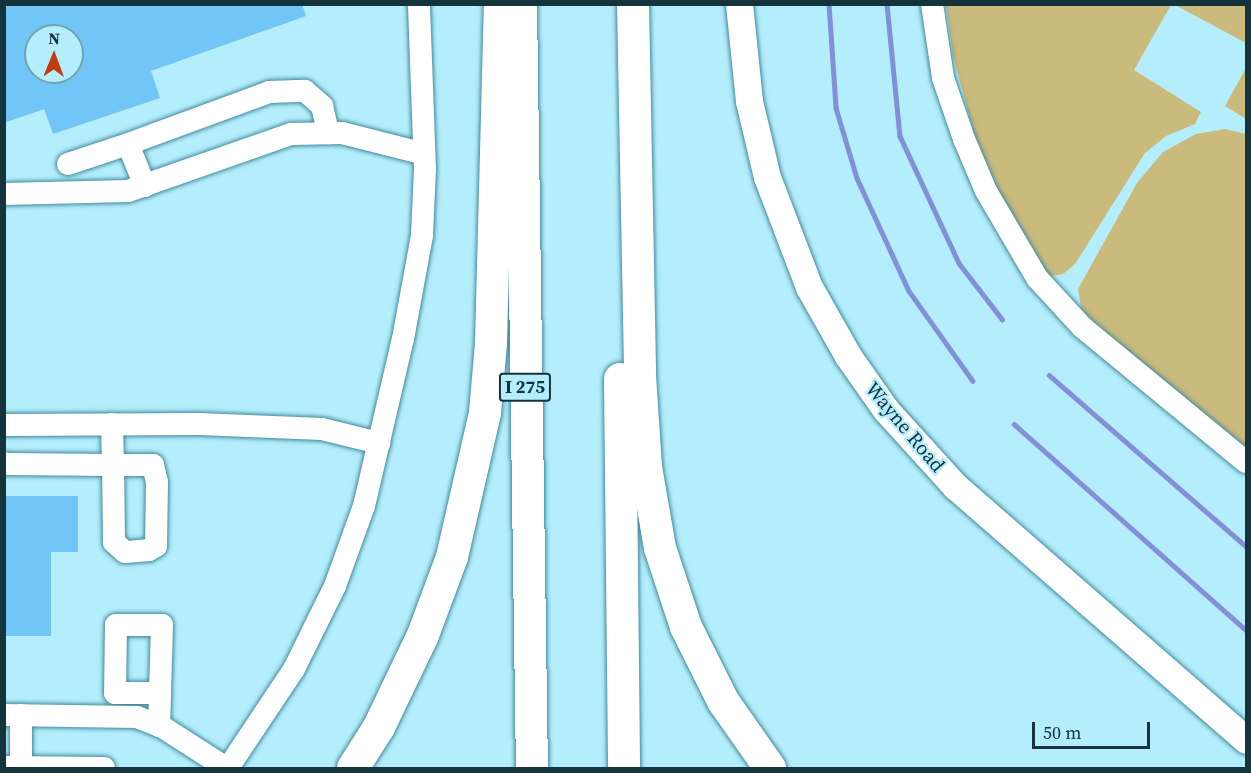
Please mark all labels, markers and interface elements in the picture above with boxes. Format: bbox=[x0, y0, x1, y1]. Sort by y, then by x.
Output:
north arrow bbox=[24, 24, 84, 84]
text: N bbox=[48, 27, 60, 49]
road number: I 275 bbox=[498, 372, 552, 402]
street label: Wayne Road bbox=[860, 377, 950, 477]
scale bar bbox=[1035, 710, 1154, 748]
text: 50 m bbox=[1043, 720, 1081, 745]

